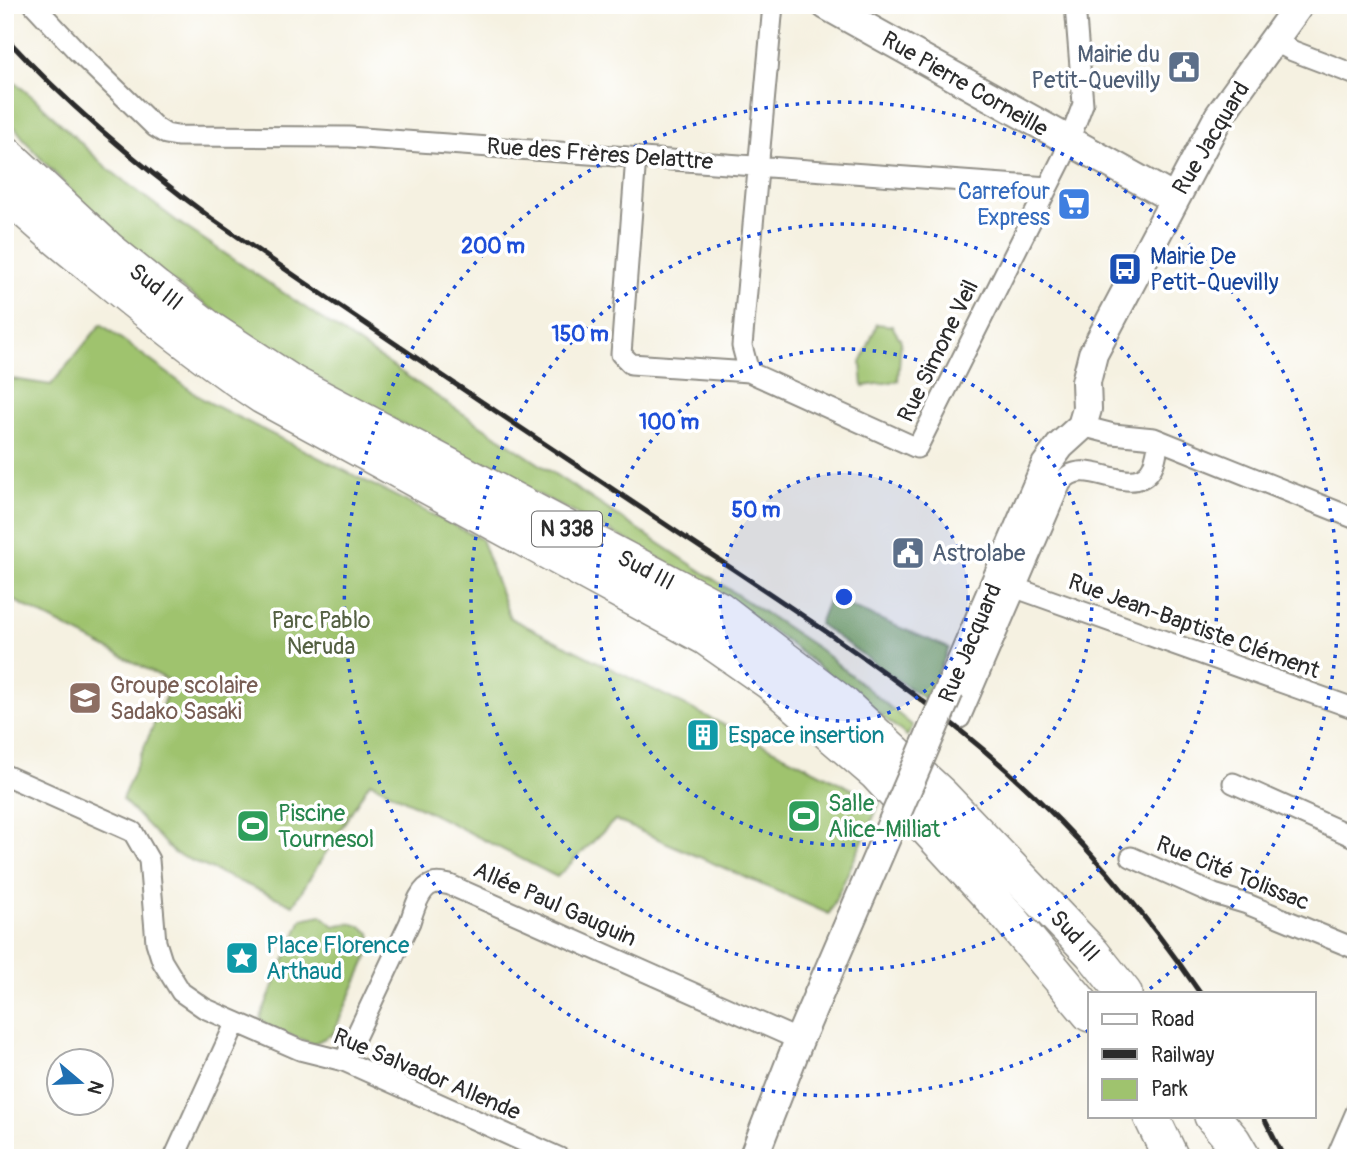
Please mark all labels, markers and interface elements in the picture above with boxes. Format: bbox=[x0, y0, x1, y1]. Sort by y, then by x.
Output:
street label: Rue Pierre Corneille bbox=[877, 25, 1054, 144]
place label: Mairie du Petit-Quevilly bbox=[1031, 40, 1160, 95]
public building icon: Mairie du Petit-Quevilly bbox=[1165, 48, 1203, 86]
street label: Rue Jacquard bbox=[1166, 76, 1256, 200]
street label: Rue des Frères Delattre bbox=[486, 132, 715, 176]
place label: Carrefour Express bbox=[958, 177, 1050, 232]
supermarket icon: Carrefour Express bbox=[1055, 185, 1093, 223]
text: 200 m bbox=[461, 233, 525, 260]
place label: Mairie De Petit-Quevilly bbox=[1150, 242, 1279, 297]
bus stop icon: Mairie De Petit-Quevilly bbox=[1106, 250, 1144, 288]
street label: Sud III bbox=[123, 257, 189, 317]
street label: Rue Simone Veil bbox=[891, 275, 985, 427]
text: 150 m bbox=[551, 321, 609, 348]
text: 100 m bbox=[639, 409, 699, 436]
text: 50 m bbox=[732, 497, 781, 524]
road number: N 338 bbox=[532, 512, 602, 546]
public building icon: Astrolabe bbox=[889, 534, 927, 572]
place label: Astrolabe bbox=[932, 539, 1026, 568]
street label: Sud III bbox=[612, 543, 680, 597]
street label: Rue Jean-Baptiste Clément bbox=[1064, 567, 1324, 685]
street label: Rue Jacquard bbox=[932, 579, 1008, 707]
centre of rings bbox=[832, 585, 856, 609]
park label: Parc Pablo Neruda bbox=[272, 606, 370, 661]
place label: Groupe scolaire Sadako Sasaki bbox=[110, 671, 258, 726]
school or university icon: Groupe scolaire Sadako Sasaki bbox=[66, 679, 104, 717]
building icon: Espace insertion bbox=[684, 716, 722, 754]
place label: Espace insertion bbox=[728, 721, 885, 750]
place label: Salle Alice-Milliat bbox=[828, 789, 941, 844]
sports icon: Salle Alice-Milliat bbox=[785, 797, 823, 835]
place label: Piscine Tournesol bbox=[278, 799, 374, 854]
sports icon: Piscine Tournesol bbox=[234, 807, 272, 845]
street label: Rue Cité Tolissac bbox=[1152, 829, 1314, 917]
street label: Allée Paul Gauguin bbox=[469, 855, 641, 953]
street label: Sud III bbox=[1044, 904, 1106, 968]
place label: Place Florence Arthaud bbox=[266, 931, 410, 986]
place icon: Place Florence Arthaud bbox=[223, 939, 261, 977]
legend bbox=[1088, 992, 1316, 1118]
text: Road bbox=[1151, 1006, 1195, 1033]
street label: Rue Salvador Allende bbox=[329, 1021, 526, 1127]
text: Railway bbox=[1151, 1042, 1215, 1069]
north arrow bbox=[46, 1048, 116, 1118]
text: Park bbox=[1151, 1076, 1188, 1103]
text: N bbox=[82, 1077, 109, 1097]

